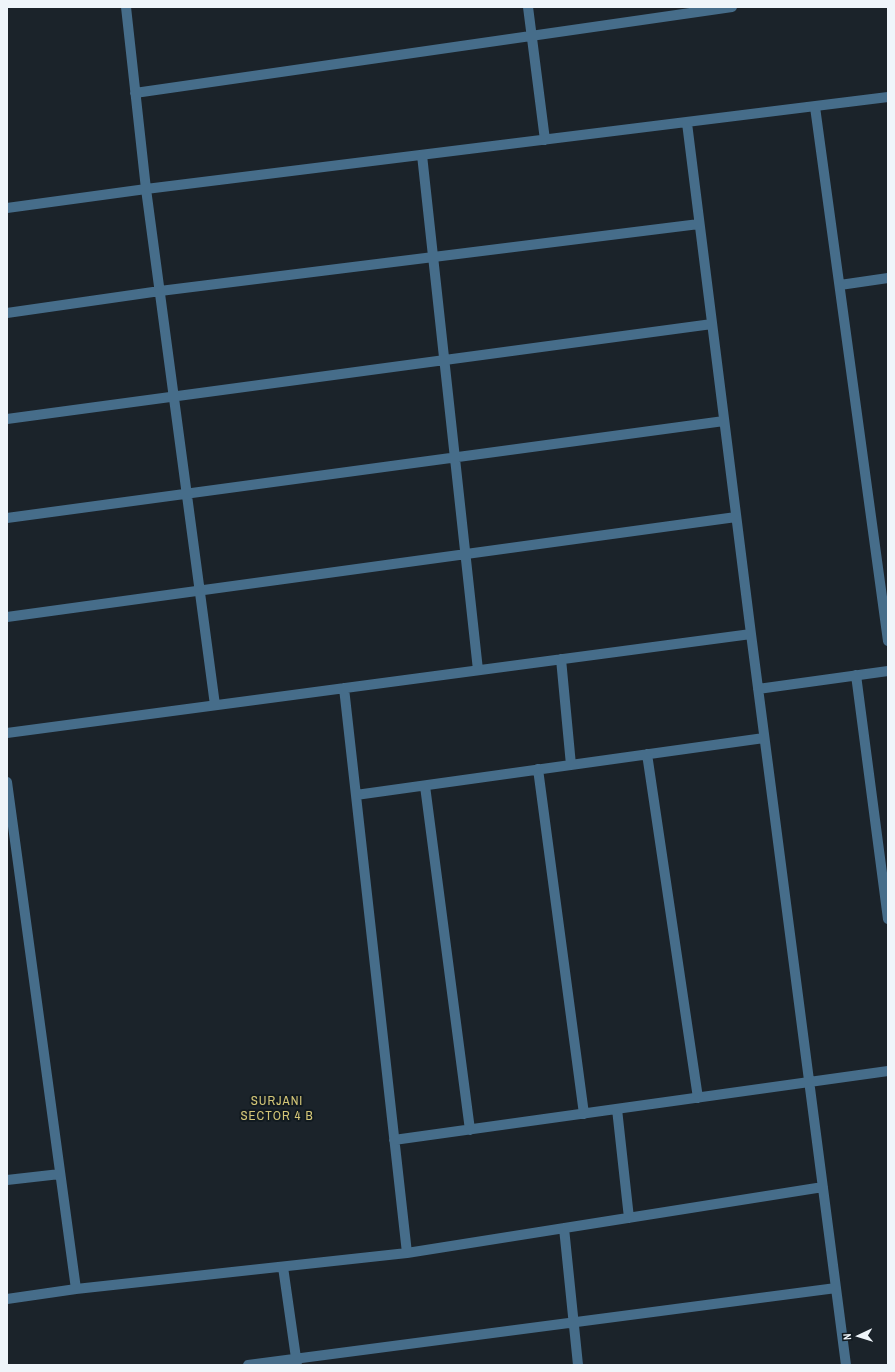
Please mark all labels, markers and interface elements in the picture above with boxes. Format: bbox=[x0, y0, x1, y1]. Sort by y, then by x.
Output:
district label: SURJANI SECTOR 4 B bbox=[240, 1094, 314, 1125]
north arrow bbox=[839, 1316, 879, 1356]
text: N bbox=[840, 1333, 854, 1341]

